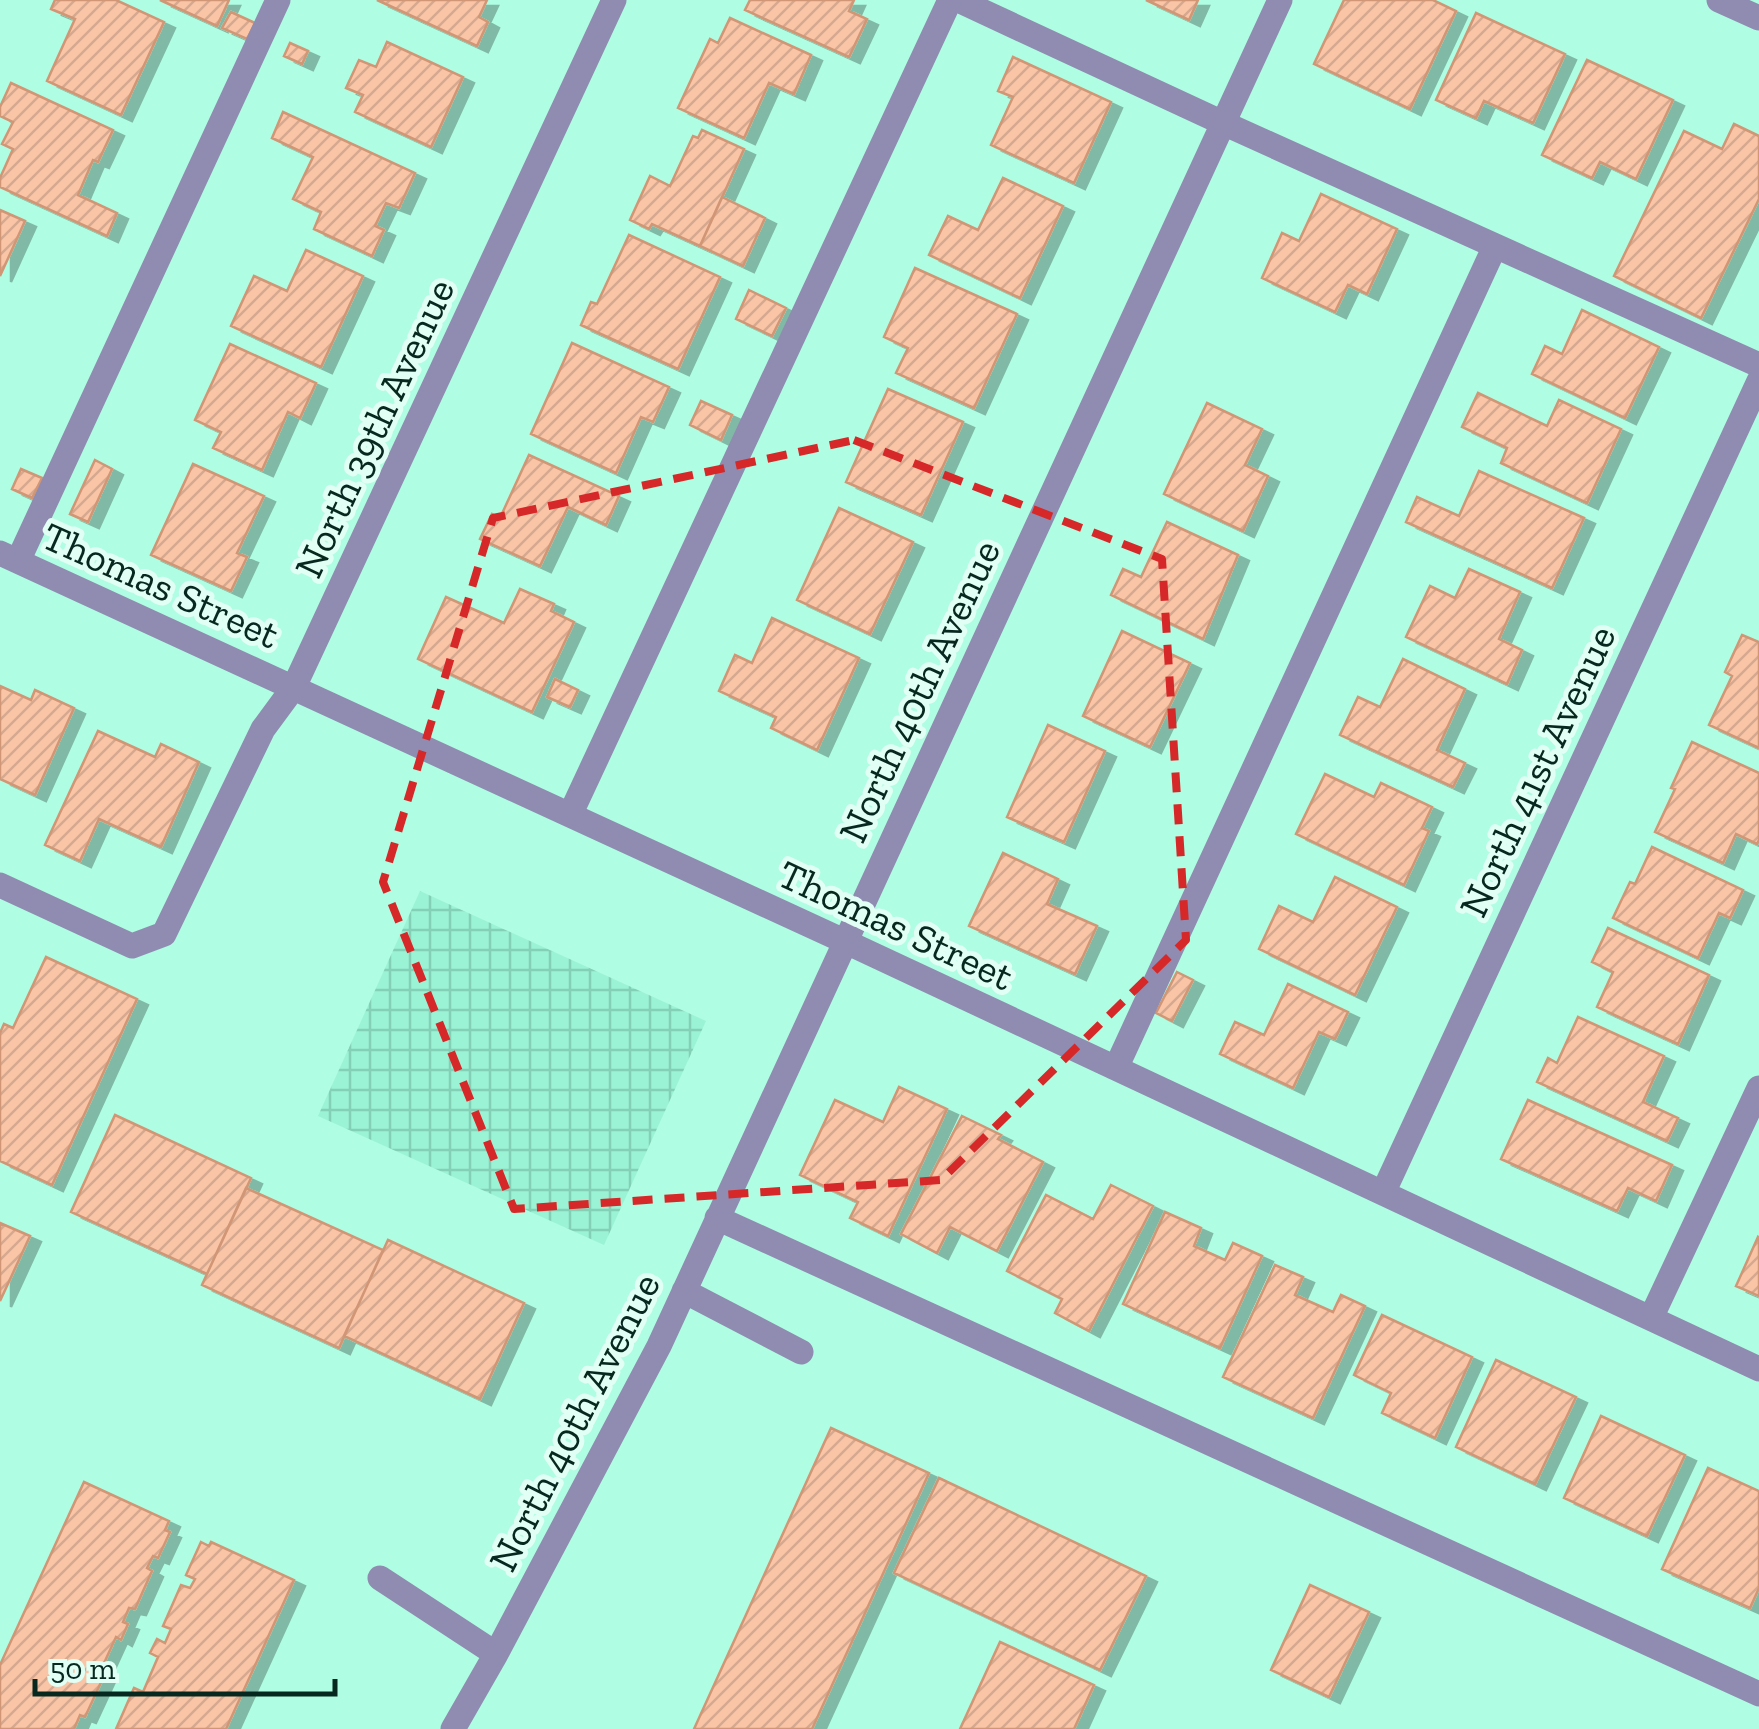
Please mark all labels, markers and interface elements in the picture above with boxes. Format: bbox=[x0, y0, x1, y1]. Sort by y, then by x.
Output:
street label: North 39th Avenue bbox=[284, 271, 464, 585]
street label: Thomas Street bbox=[35, 512, 287, 659]
street label: North 40th Avenue bbox=[828, 532, 1010, 850]
street label: North 41st Avenue bbox=[1449, 618, 1625, 924]
street label: Thomas Street bbox=[771, 850, 1021, 1000]
street label: North 40th Avenue bbox=[478, 1265, 670, 1579]
scale bar bbox=[35, 1634, 335, 1696]
text: 50 m bbox=[50, 1651, 115, 1687]

